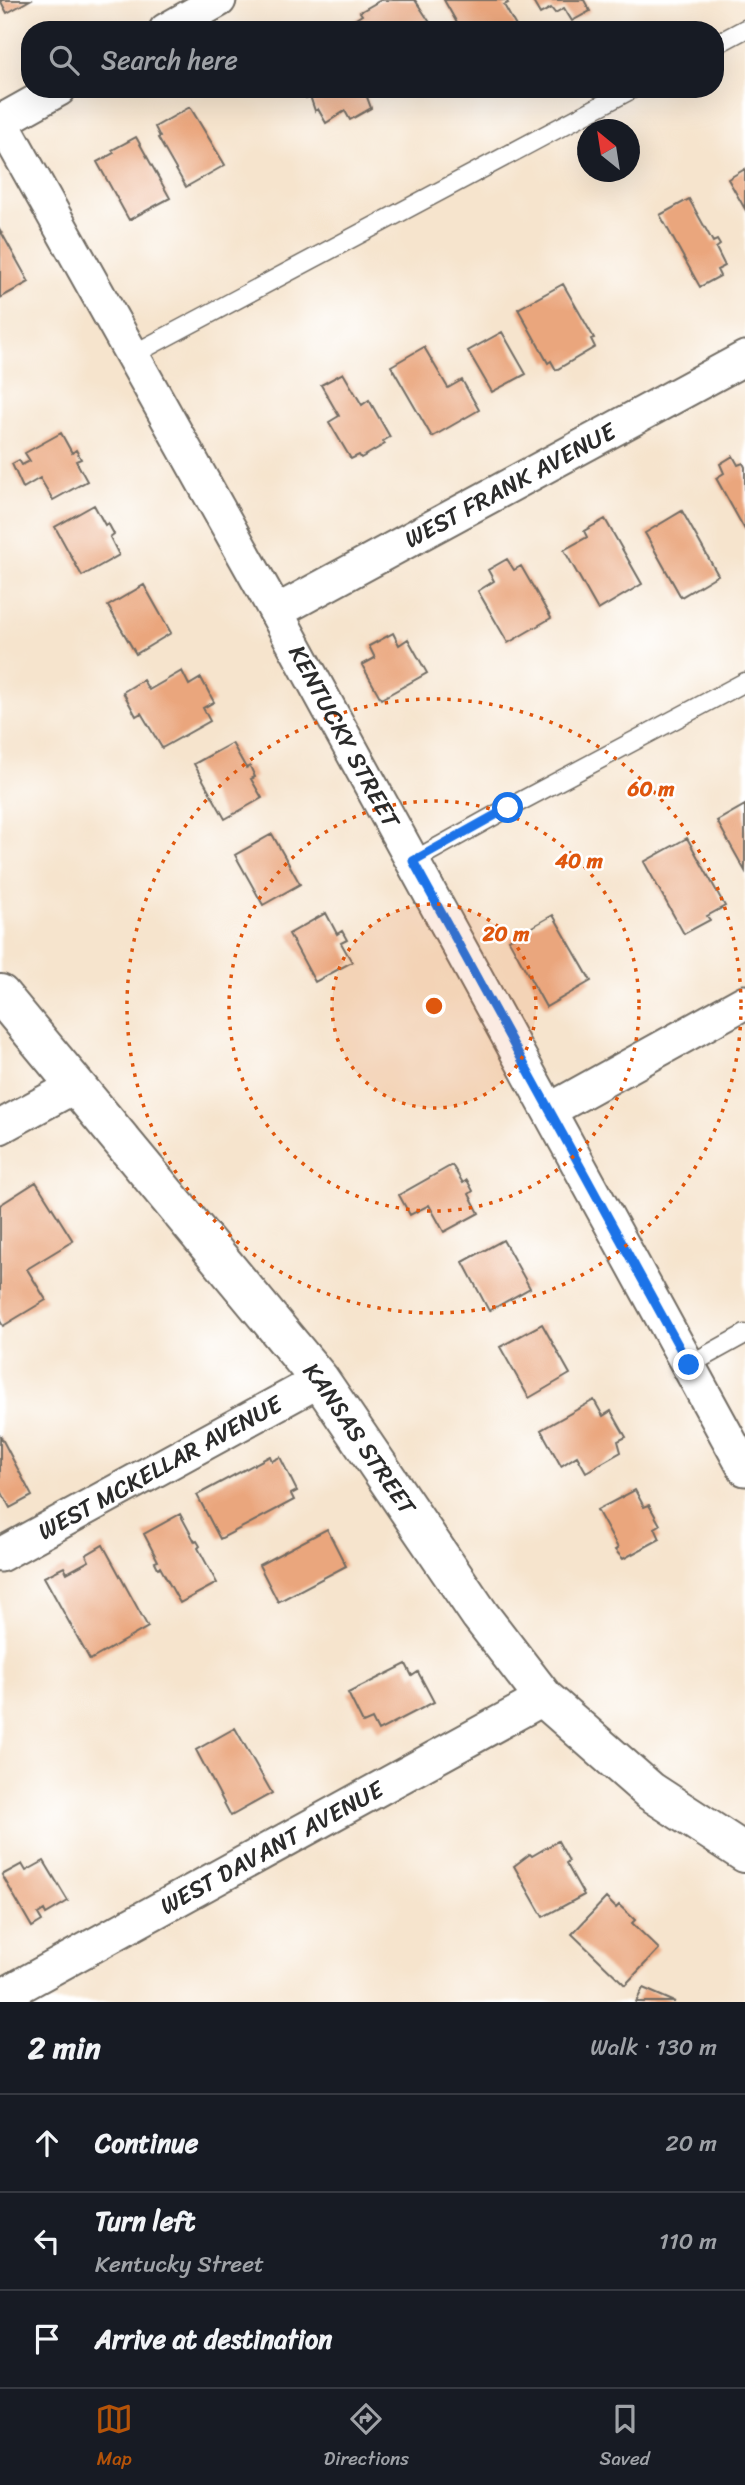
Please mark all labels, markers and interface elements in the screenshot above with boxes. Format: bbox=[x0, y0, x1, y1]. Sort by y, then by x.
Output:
search box bbox=[21, 21, 724, 98]
text: Search here bbox=[101, 37, 238, 83]
icon: search bbox=[45, 41, 83, 79]
north arrow bbox=[577, 119, 640, 182]
street label: WEST FRANK AVENUE bbox=[396, 410, 625, 560]
street label: KENTUCKY STREET bbox=[277, 637, 412, 837]
text: 60 m bbox=[627, 770, 675, 808]
route start bbox=[492, 792, 523, 823]
text: 40 m bbox=[554, 842, 604, 880]
text: 20 m bbox=[482, 915, 530, 953]
centre of rings bbox=[422, 994, 446, 1018]
route end bbox=[673, 1349, 704, 1380]
street label: KANSAS STREET bbox=[292, 1352, 428, 1525]
street label: WEST MCKELLAR AVENUE bbox=[30, 1383, 291, 1552]
street label: WEST DAVANT AVENUE bbox=[152, 1768, 393, 1926]
text: 2 min bbox=[28, 2021, 101, 2075]
text: Walk · 130 m bbox=[590, 2027, 717, 2068]
text: Continue bbox=[95, 2120, 198, 2166]
text: 20 m bbox=[666, 2123, 717, 2164]
icon: ahead bbox=[28, 2124, 66, 2162]
text: Turn left bbox=[95, 2198, 195, 2244]
text: 110 m bbox=[659, 2221, 717, 2262]
icon: left bbox=[28, 2222, 66, 2260]
text: Kentucky Street bbox=[95, 2244, 264, 2285]
text: Arrive at destination bbox=[95, 2316, 332, 2362]
icon: arrive bbox=[28, 2320, 66, 2358]
tab: Map bbox=[95, 2400, 133, 2475]
tab: Directions bbox=[324, 2400, 409, 2475]
tab: Saved bbox=[600, 2400, 650, 2475]

